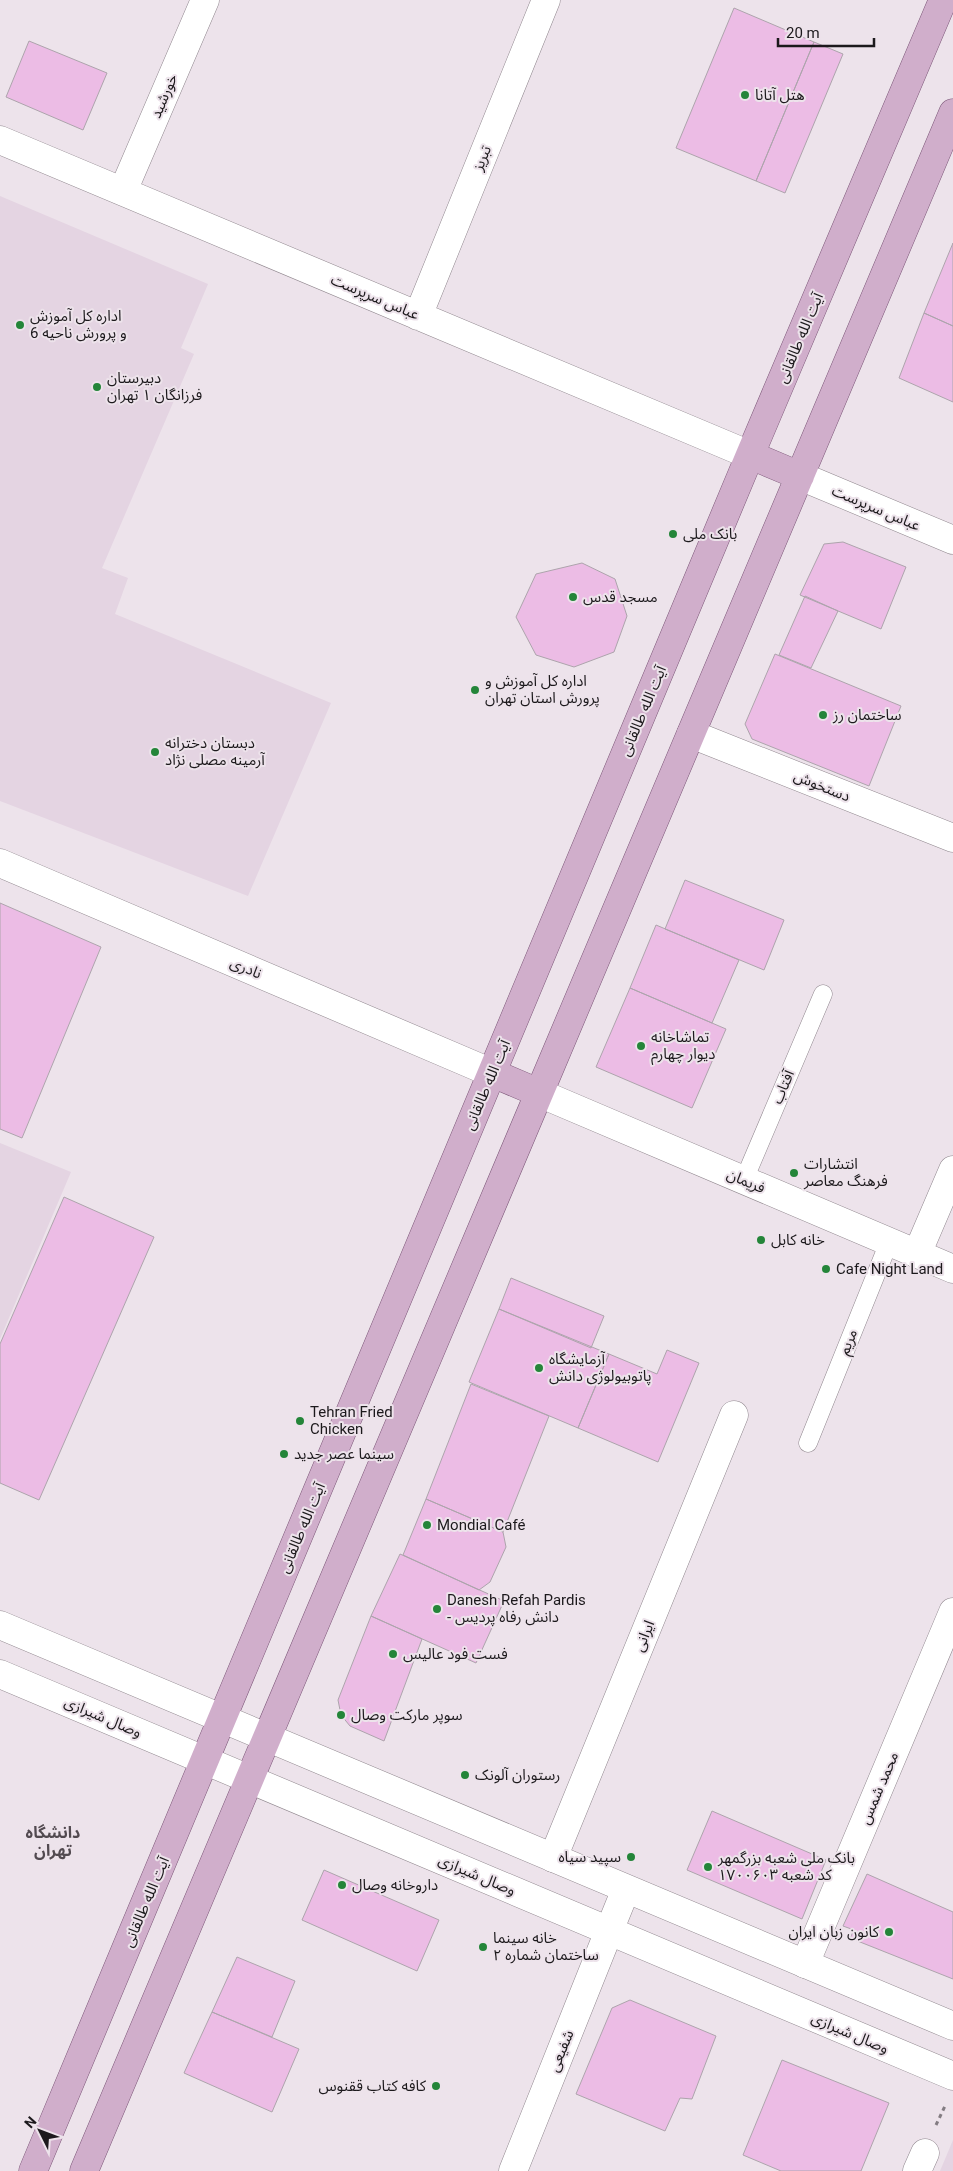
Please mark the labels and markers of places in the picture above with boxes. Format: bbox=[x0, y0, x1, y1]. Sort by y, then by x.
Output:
place label: هتل آتانا bbox=[755, 86, 805, 104]
marker: هتل آتانا bbox=[739, 89, 751, 101]
place label: اداره کل آموزش و پرورش ناحیه 6 bbox=[30, 307, 127, 343]
marker: اداره کل آموزش و پرورش ناحیه 6 bbox=[14, 319, 26, 331]
place label: دبیرستان فرزانگان ۱ تهران bbox=[107, 369, 202, 404]
marker: دبیرستان فرزانگان ۱ تهران bbox=[91, 381, 103, 393]
place label: بانک ملی bbox=[683, 525, 737, 543]
marker: بانک ملی bbox=[667, 528, 679, 540]
place label: مسجد قدس bbox=[583, 588, 658, 606]
marker: مسجد قدس bbox=[567, 591, 579, 603]
place label: اداره کل آموزش و پرورش استان تهران bbox=[485, 672, 600, 708]
marker: اداره کل آموزش و پرورش استان تهران bbox=[469, 684, 481, 696]
place label: ساختمان رز bbox=[832, 706, 902, 724]
marker: ساختمان رز bbox=[817, 709, 829, 721]
place label: دبستان دخترانه آرمینه مصلی نژاد bbox=[165, 734, 265, 769]
marker: دبستان دخترانه آرمینه مصلی نژاد bbox=[149, 746, 161, 758]
place label: تماشاخانه دیوار چهارم bbox=[651, 1028, 716, 1065]
marker: تماشاخانه دیوار چهارم bbox=[635, 1040, 647, 1052]
place label: انتشارات فرهنگ معاصر bbox=[803, 1155, 888, 1190]
marker: انتشارات فرهنگ معاصر bbox=[788, 1167, 800, 1179]
place label: خانه کابل bbox=[771, 1231, 825, 1249]
marker: خانه کابل bbox=[755, 1234, 767, 1246]
place label: Cafe Night Land bbox=[836, 1260, 943, 1278]
marker: Cafe Night Land bbox=[820, 1263, 832, 1275]
place label: آزمایشگاه پاتوبیولوژی دانش bbox=[549, 1350, 652, 1386]
marker: آزمایشگاه پاتوبیولوژی دانش bbox=[533, 1362, 545, 1374]
place label: Tehran Fried Chicken bbox=[310, 1403, 393, 1438]
marker: Tehran Fried Chicken bbox=[294, 1415, 306, 1427]
place label: سینما عصر جدید bbox=[294, 1445, 394, 1463]
marker: سینما عصر جدید bbox=[278, 1448, 290, 1460]
place label: Mondial Café bbox=[437, 1516, 526, 1534]
marker: Mondial Café bbox=[421, 1519, 433, 1531]
place label: Danesh Refah Pardis - دانش رفاه پردیس bbox=[447, 1591, 586, 1627]
marker: Danesh Refah Pardis - دانش رفاه پردیس bbox=[431, 1603, 443, 1615]
place label: فست فود عالیس bbox=[403, 1645, 508, 1663]
marker: فست فود عالیس bbox=[387, 1648, 399, 1660]
place label: سوپر مارکت وصال bbox=[351, 1706, 463, 1725]
marker: سوپر مارکت وصال bbox=[335, 1709, 347, 1721]
place label: رستوران آلونک bbox=[475, 1766, 560, 1784]
marker: رستوران آلونک bbox=[459, 1769, 471, 1781]
place label: سپید سیاه bbox=[559, 1848, 621, 1867]
place label: بانک ملی شعبه بزرگمهر کد شعبه ۱۷۰۰۶۰۳ bbox=[717, 1849, 855, 1884]
marker: سپید سیاه bbox=[625, 1851, 637, 1863]
marker: بانک ملی شعبه بزرگمهر کد شعبه ۱۷۰۰۶۰۳ bbox=[702, 1861, 714, 1873]
place label: داروخانه وصال bbox=[352, 1876, 438, 1894]
marker: داروخانه وصال bbox=[336, 1879, 348, 1891]
place label: کانون زبان ایران bbox=[788, 1923, 880, 1941]
marker: کانون زبان ایران bbox=[883, 1926, 895, 1938]
place label: خانه سینما ساختمان شماره ۲ bbox=[493, 1929, 599, 1964]
marker: خانه سینما ساختمان شماره ۲ bbox=[477, 1941, 489, 1953]
place label: کافه کتاب ققنوس bbox=[318, 2077, 427, 2095]
marker: کافه کتاب ققنوس bbox=[430, 2080, 442, 2092]

